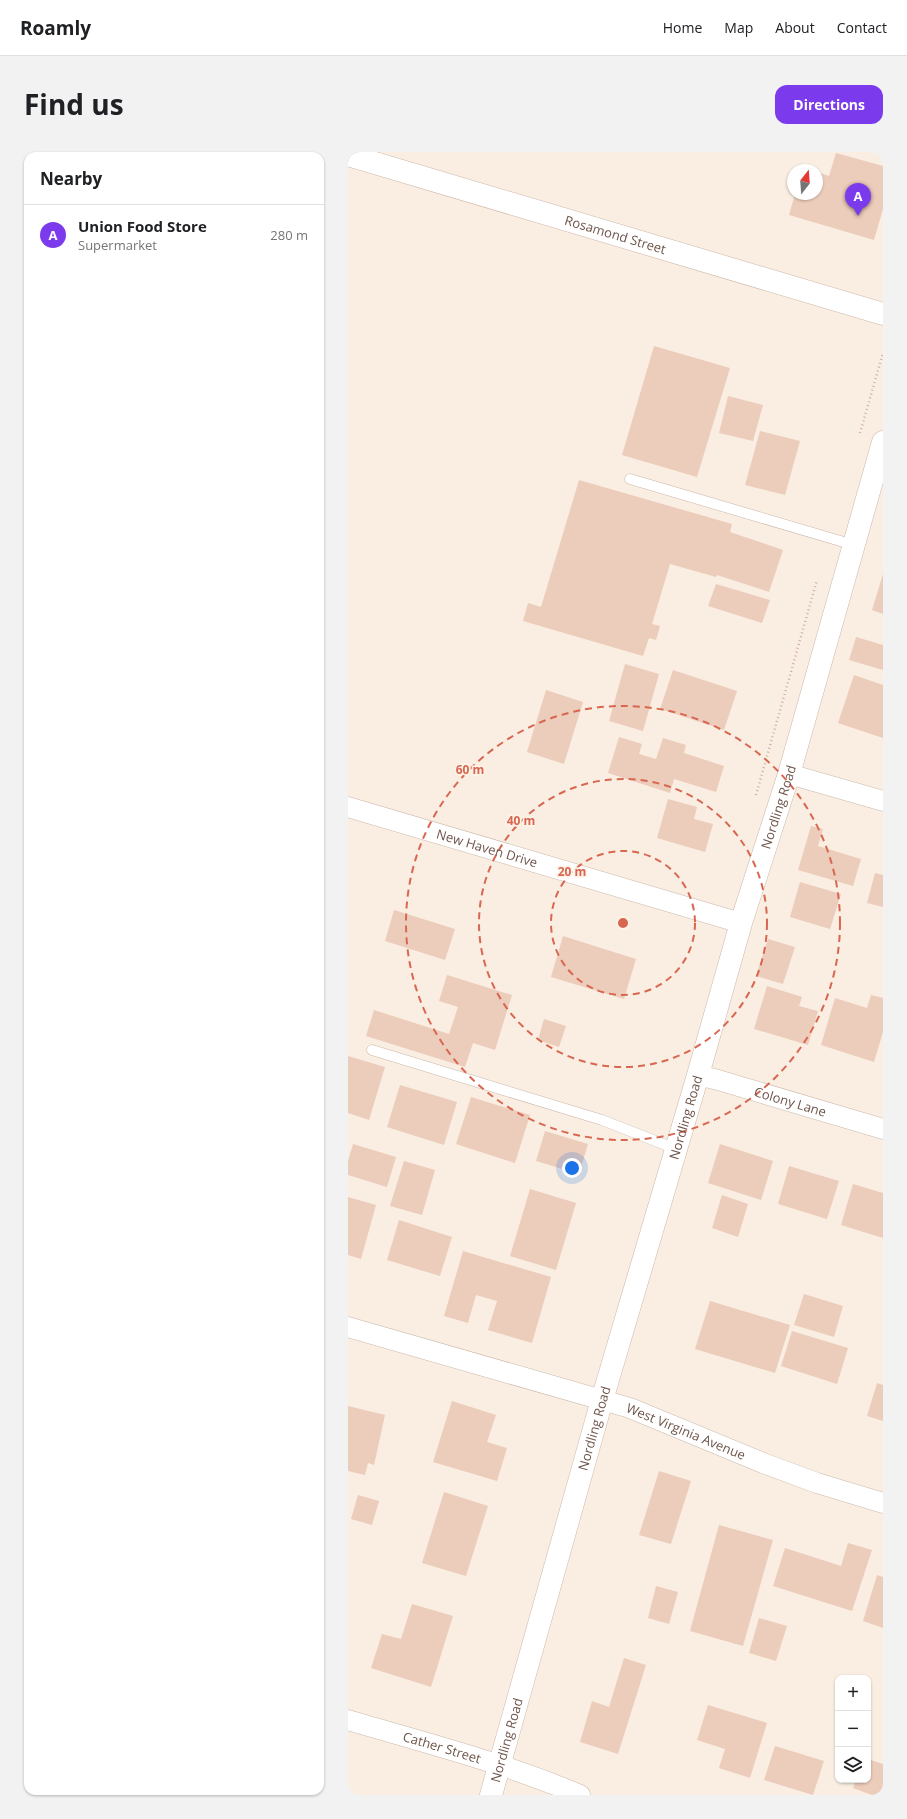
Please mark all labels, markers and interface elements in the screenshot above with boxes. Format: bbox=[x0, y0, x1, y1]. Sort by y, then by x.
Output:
text: Roamly bbox=[20, 15, 91, 41]
text: Home bbox=[663, 18, 702, 37]
text: Map bbox=[724, 18, 753, 37]
text: About bbox=[775, 18, 815, 37]
text: Contact bbox=[837, 18, 887, 37]
text: Find us bbox=[24, 85, 124, 123]
button: Directions bbox=[775, 85, 883, 124]
north arrow bbox=[787, 164, 823, 200]
text: Nearby bbox=[40, 167, 102, 190]
pin: A bbox=[845, 183, 871, 216]
street label: Rosamond Street bbox=[563, 211, 669, 258]
text: Union Food Store bbox=[78, 216, 207, 236]
text: A bbox=[49, 226, 57, 244]
text: 280 m bbox=[270, 226, 308, 244]
text: Supermarket bbox=[78, 236, 157, 254]
text: 60 m bbox=[456, 761, 484, 778]
street label: Nordling Road bbox=[756, 763, 800, 851]
text: 40 m bbox=[507, 812, 535, 829]
street label: New Haven Drive bbox=[434, 825, 540, 871]
text: 20 m bbox=[558, 863, 586, 880]
centre of rings bbox=[616, 916, 630, 930]
street label: Nordling Road bbox=[665, 1073, 706, 1162]
street label: Colony Lane bbox=[752, 1082, 828, 1121]
your location bbox=[562, 1158, 582, 1178]
street label: Nordling Road bbox=[574, 1384, 615, 1473]
street label: West Virginia Avenue bbox=[624, 1398, 748, 1464]
map controls bbox=[835, 1675, 871, 1783]
button: + bbox=[835, 1675, 871, 1711]
street label: Nordling Road bbox=[486, 1696, 527, 1784]
button: − bbox=[835, 1711, 871, 1747]
street label: Cather Street bbox=[401, 1727, 484, 1768]
button: layers bbox=[835, 1747, 871, 1783]

